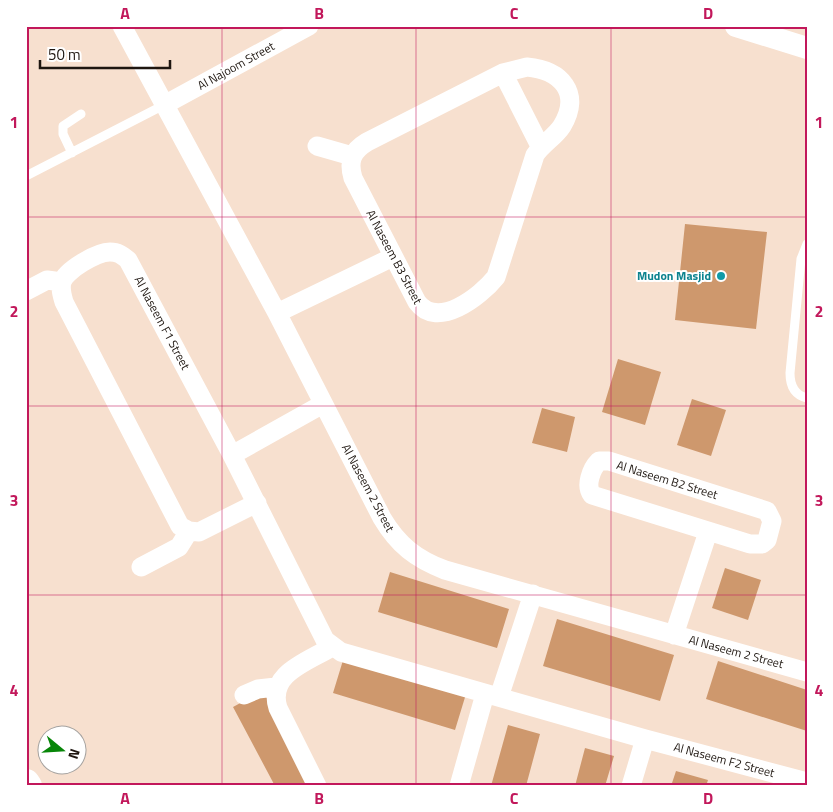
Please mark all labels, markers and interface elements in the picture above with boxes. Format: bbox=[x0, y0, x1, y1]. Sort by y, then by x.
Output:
text: A bbox=[120, 1, 130, 25]
text: B bbox=[314, 1, 324, 25]
text: C bbox=[510, 1, 519, 25]
text: D bbox=[703, 1, 713, 25]
street label: Al Najoom Street bbox=[194, 36, 278, 95]
scale bar bbox=[40, 38, 170, 70]
text: 50 m bbox=[48, 43, 81, 66]
text: 1 bbox=[10, 110, 18, 134]
text: 1 bbox=[815, 110, 823, 134]
street label: Al Naseem B3 Street bbox=[361, 206, 428, 308]
place label: Mudon Masjid bbox=[637, 266, 711, 285]
marker: Mudon Masjid bbox=[715, 270, 727, 282]
street label: Al Naseem F1 Street bbox=[130, 273, 196, 374]
text: 2 bbox=[10, 299, 18, 323]
text: 2 bbox=[815, 299, 823, 323]
street label: Al Naseem 2 Street bbox=[337, 440, 400, 536]
street label: Al Naseem B2 Street bbox=[614, 455, 721, 504]
text: 3 bbox=[10, 488, 18, 512]
text: 3 bbox=[815, 488, 823, 512]
street label: Al Naseem 2 Street bbox=[687, 630, 786, 673]
text: 4 bbox=[10, 678, 19, 702]
text: 4 bbox=[815, 678, 824, 702]
north arrow bbox=[38, 724, 88, 774]
street label: Al Naseem F2 Street bbox=[672, 737, 777, 782]
text: N bbox=[63, 746, 86, 762]
text: A bbox=[120, 786, 130, 810]
text: B bbox=[314, 786, 324, 810]
text: C bbox=[510, 786, 519, 810]
text: D bbox=[703, 786, 713, 810]

